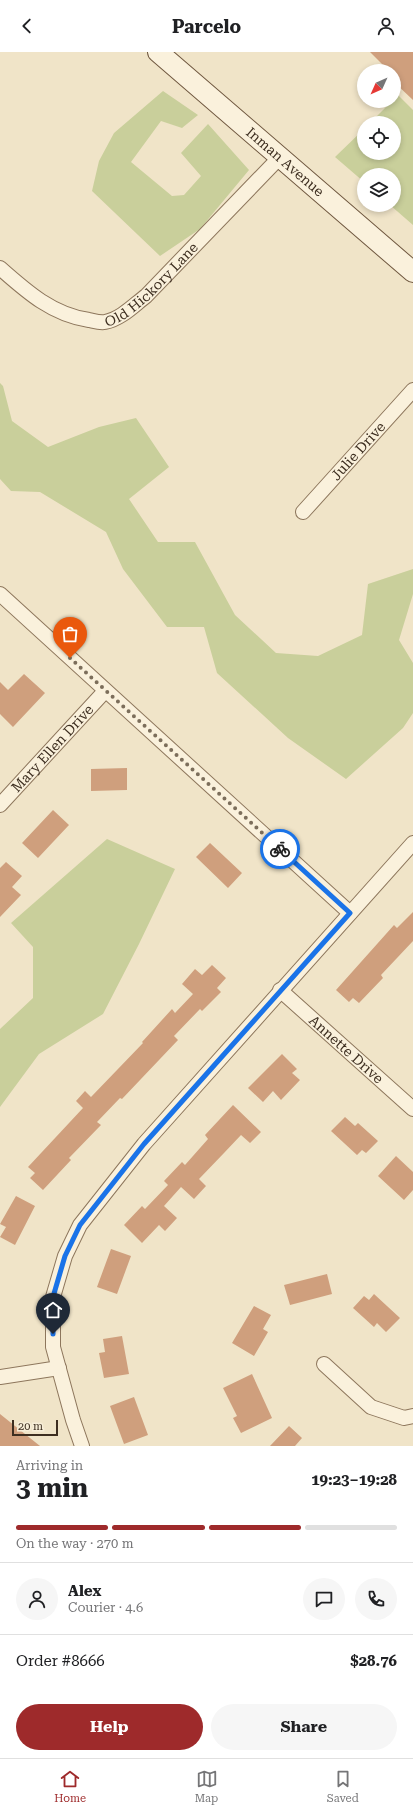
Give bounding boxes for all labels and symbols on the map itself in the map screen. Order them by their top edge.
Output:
north arrow [357,64,401,108]
street label: Inman Avenue [243,124,328,200]
street label: Old Hickory Lane [103,239,201,330]
street label: Julie Drive [328,418,389,484]
pin [53,617,87,658]
street label: Mary Ellen Drive [8,701,97,795]
courier [260,829,300,869]
street label: Annette Drive [306,1012,387,1087]
pin [36,1293,70,1334]
scale bar [12,1418,58,1437]

